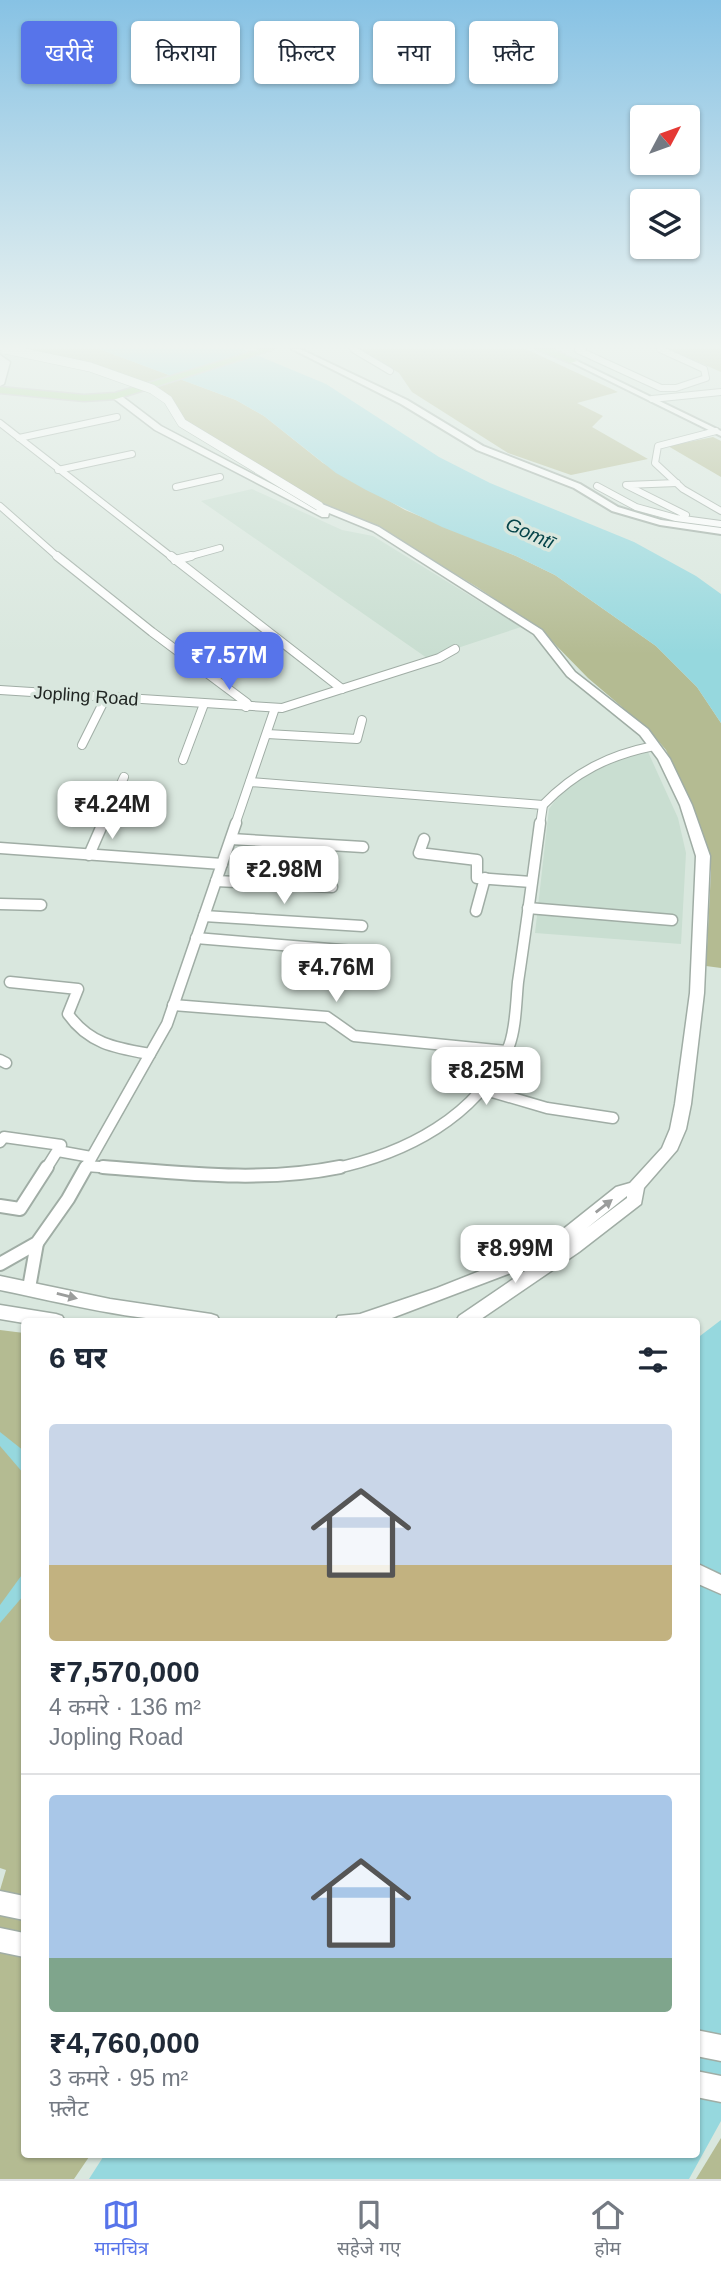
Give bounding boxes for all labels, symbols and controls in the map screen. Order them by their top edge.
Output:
chip: खरीदें [21,21,117,84]
chip: किराया [131,21,240,84]
chip: फ़िल्टर [254,21,359,84]
chip: नया [373,21,455,84]
chip: फ़्लैट [469,21,558,84]
north arrow [630,105,700,175]
map controls [630,105,700,259]
button: layers [630,189,700,259]
water label: Gomtī [503,513,560,554]
pin: ₹7.57M [172,632,286,692]
text: ₹7.57M [190,642,268,668]
street label: Jopling Road [33,682,139,710]
pin: ₹4.24M [55,782,169,841]
text: ₹4.24M [73,791,151,817]
pin: ₹2.98M [227,846,341,906]
text: ₹2.98M [245,856,323,882]
pin: ₹4.76M [279,944,393,1004]
text: ₹4.76M [297,954,375,980]
pin: ₹8.25M [429,1048,543,1107]
text: ₹8.25M [447,1057,525,1083]
one-way arrow [594,1198,612,1213]
pin: ₹8.99M [458,1226,572,1285]
text: ₹8.99M [476,1235,554,1261]
one-way arrow [56,1291,78,1302]
text: 6 घर [49,1341,107,1374]
icon: filters [634,1341,672,1379]
icon: home [298,1470,424,1596]
text: ₹7,570,000 [49,1655,200,1688]
text: 4 कमरे · 136 m² [49,1694,201,1720]
text: Jopling Road [49,1724,183,1750]
icon: home [298,1840,424,1966]
text: ₹4,760,000 [49,2026,200,2059]
text: 3 कमरे · 95 m² [49,2065,188,2091]
text: फ़्लैट [49,2095,89,2121]
tab: मानचित्र [94,2196,149,2263]
tab: सहेजे गए [337,2196,400,2263]
tab: होम [589,2196,627,2263]

